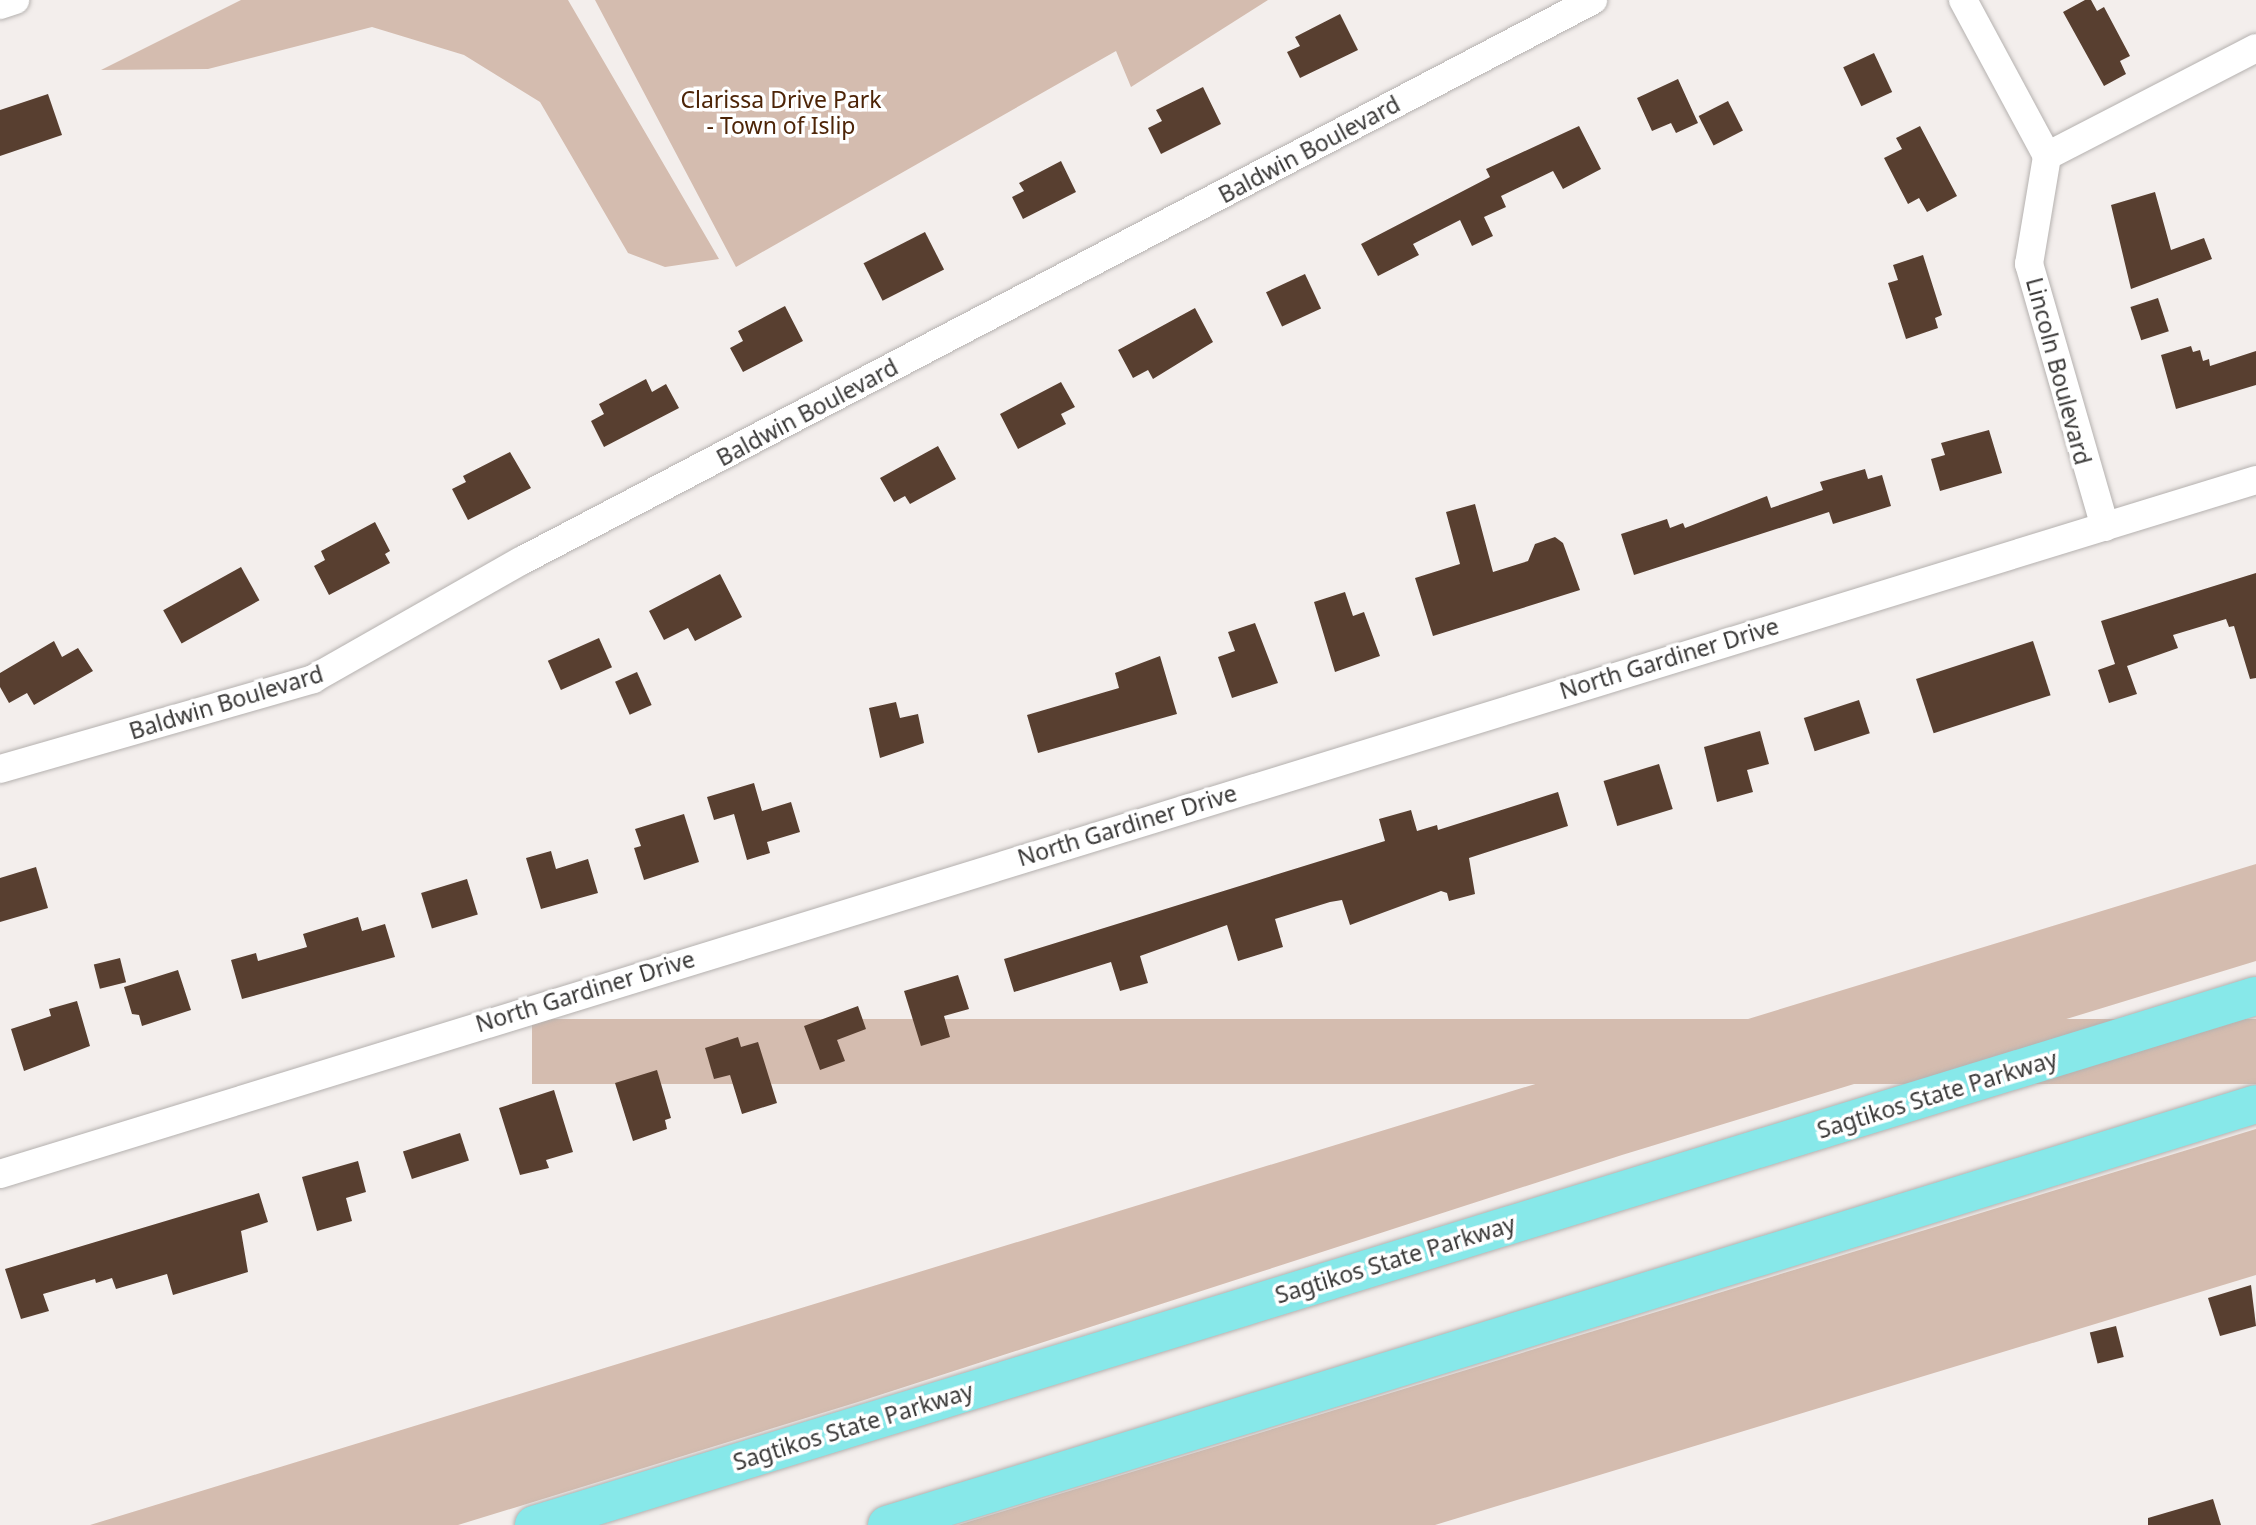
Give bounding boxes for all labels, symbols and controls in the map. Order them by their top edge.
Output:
park label: Clarissa Drive Park - Town of Islip [680,85,882,139]
street label: Baldwin Boulevard [1214,90,1404,208]
street label: Lincoln Boulevard [2021,274,2097,468]
street label: Baldwin Boulevard [712,353,902,471]
street label: North Gardiner Drive [1556,612,1782,704]
street label: Baldwin Boulevard [126,659,326,745]
street label: North Gardiner Drive [1014,779,1240,871]
street label: North Gardiner Drive [472,945,698,1037]
street label: Sagtikos State Parkway [1814,1044,2060,1144]
street label: Sagtikos State Parkway [1272,1209,1518,1309]
street label: Sagtikos State Parkway [730,1376,976,1476]

